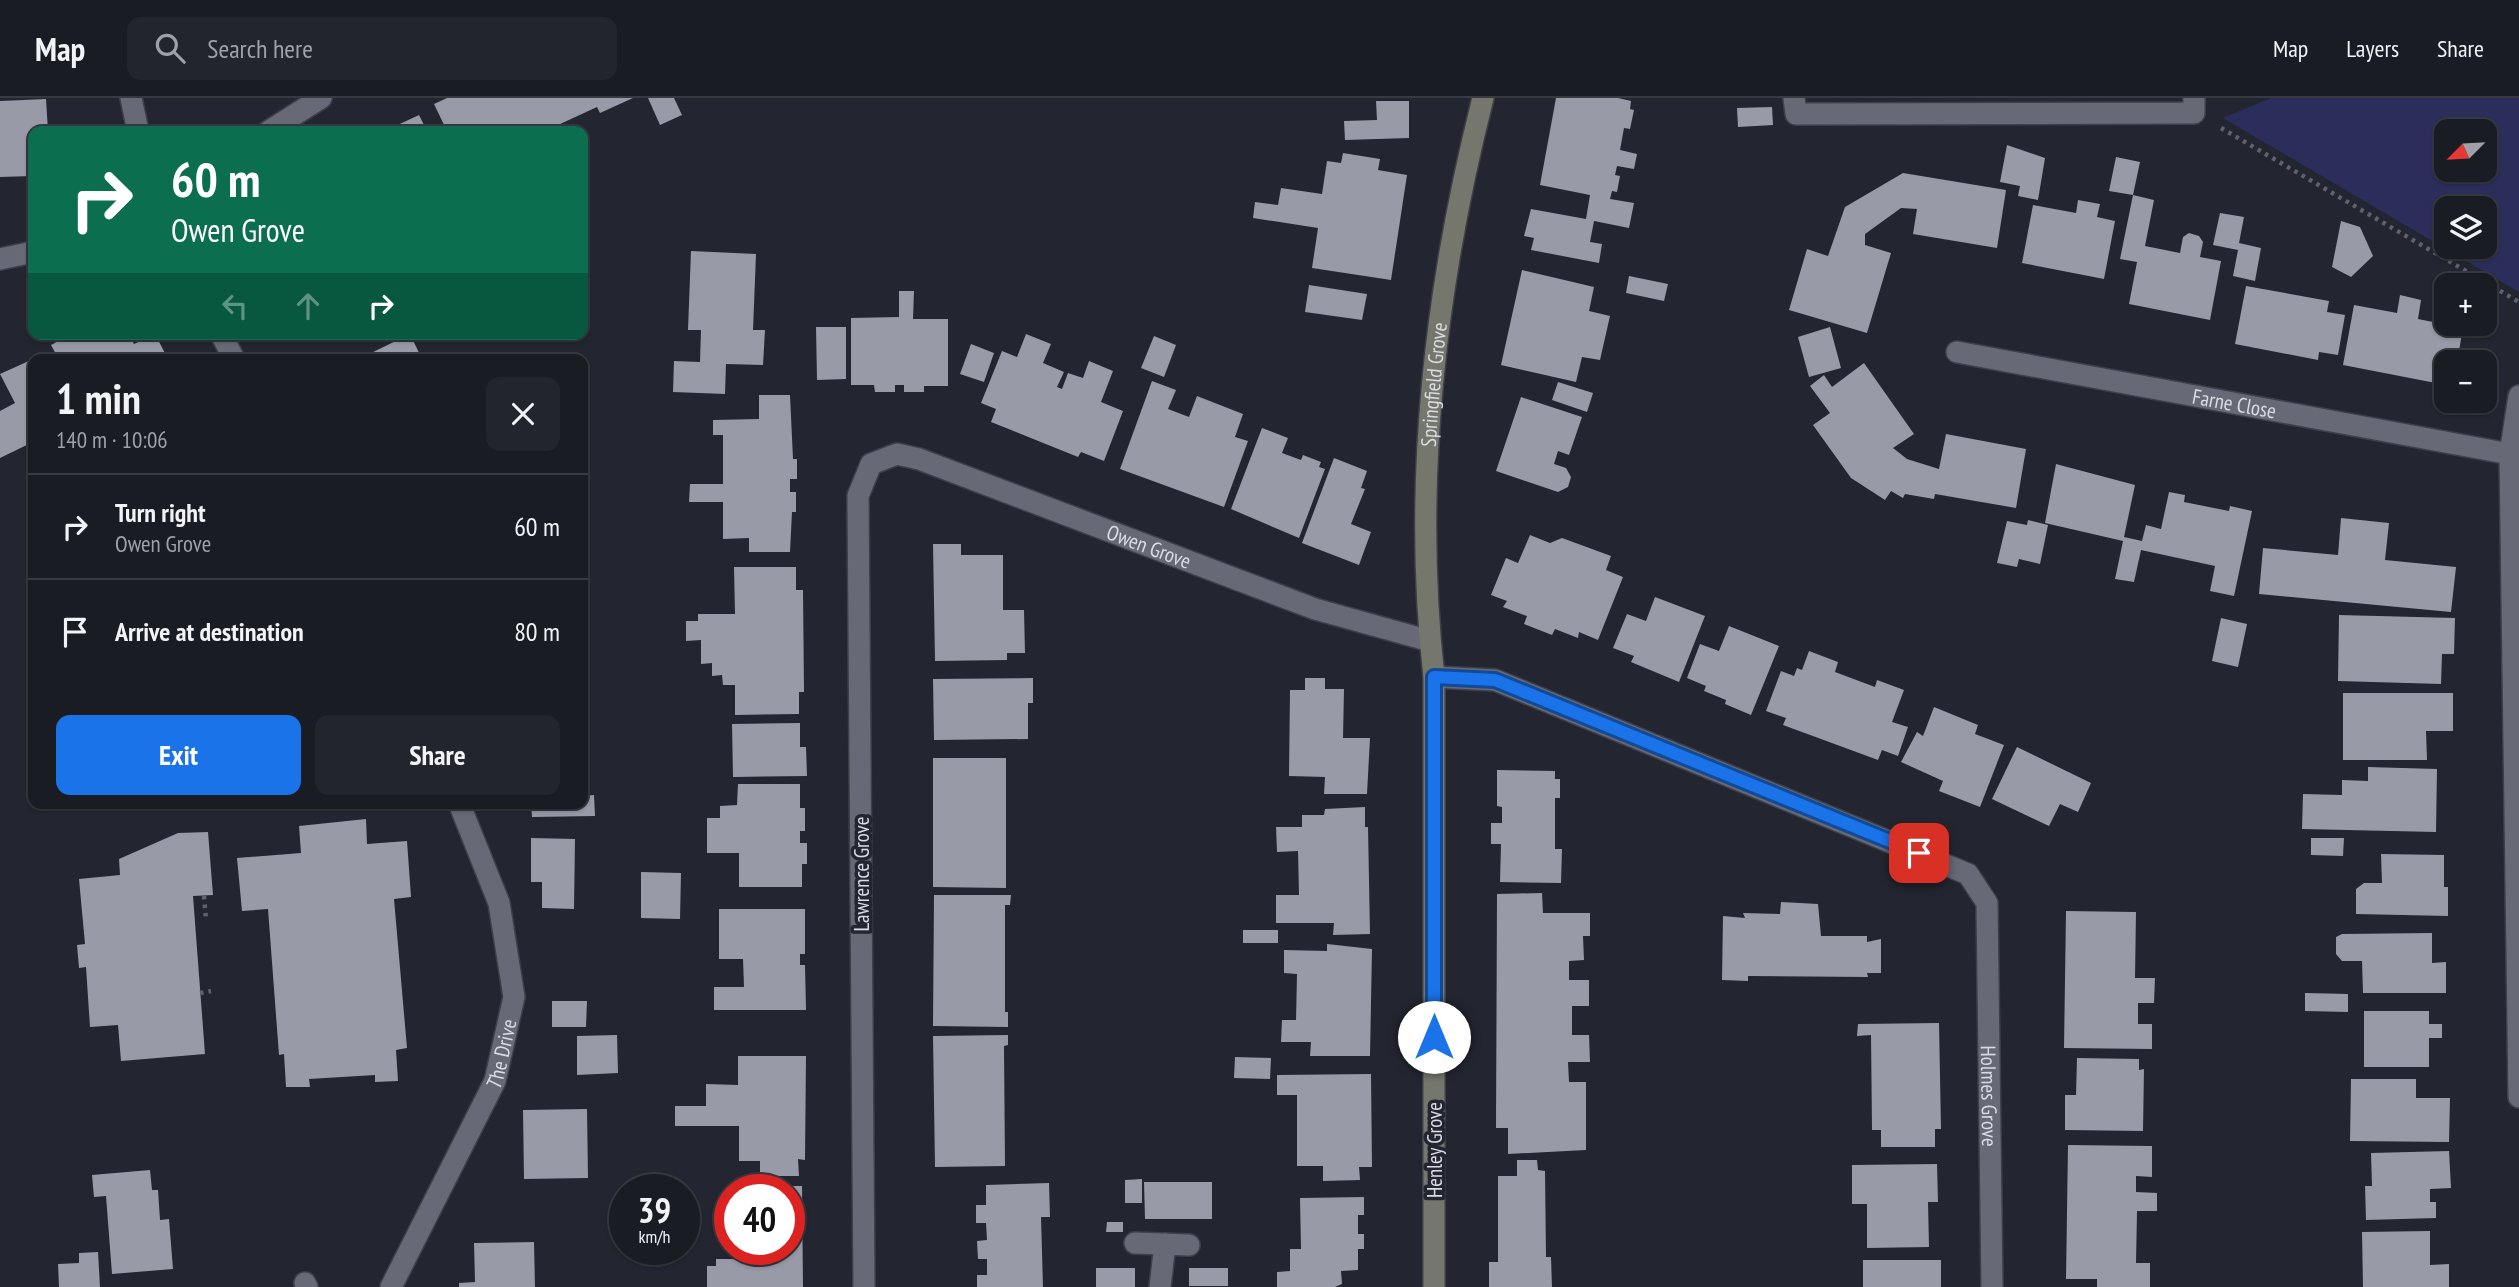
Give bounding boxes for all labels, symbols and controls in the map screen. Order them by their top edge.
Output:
search box [127,17,617,80]
text: Map [35,27,85,70]
icon: search [151,29,189,67]
text: Search here [207,32,313,65]
text: Map [2273,33,2308,64]
text: Layers [2346,33,2399,64]
text: Share [2437,33,2484,64]
north arrow [2434,119,2497,182]
map controls [2434,119,2497,413]
text: 60 m [171,147,260,211]
icon: right [56,154,147,245]
button: layers [2434,196,2497,259]
text: Owen Grove [171,209,305,251]
button: + [2434,273,2497,336]
icon: left [216,287,254,325]
icon: ahead [289,287,327,325]
icon: right [362,287,400,325]
street label: Springfield Grove [1414,321,1453,448]
button: − [2434,350,2497,413]
text: 1 min [56,371,141,426]
button: close [486,377,560,451]
street label: Farne Close [2190,382,2278,424]
text: 140 m · 10:06 [56,425,168,454]
text: Turn right [115,496,206,529]
icon: right [56,508,94,546]
text: 60 m [514,510,560,543]
street label: Owen Grove [1103,518,1195,574]
text: Owen Grove [115,529,211,558]
icon: arrive [56,613,94,651]
text: Arrive at destination [115,615,304,648]
text: 80 m [514,615,560,648]
button: Exit [56,715,301,795]
button: Share [315,715,560,795]
street label: Lawrence Grove [848,817,875,931]
pin [1889,823,1949,883]
icon: arrive [1900,834,1938,872]
position arrow [1397,1000,1471,1074]
street label: The Drive [480,1016,522,1093]
street label: Holmes Grove [1975,1045,2004,1147]
street label: Henley Grove [1421,1102,1448,1198]
speed limit sign: 40 [714,1174,805,1265]
text: 39 [638,1187,671,1233]
text: km/h [639,1225,670,1248]

